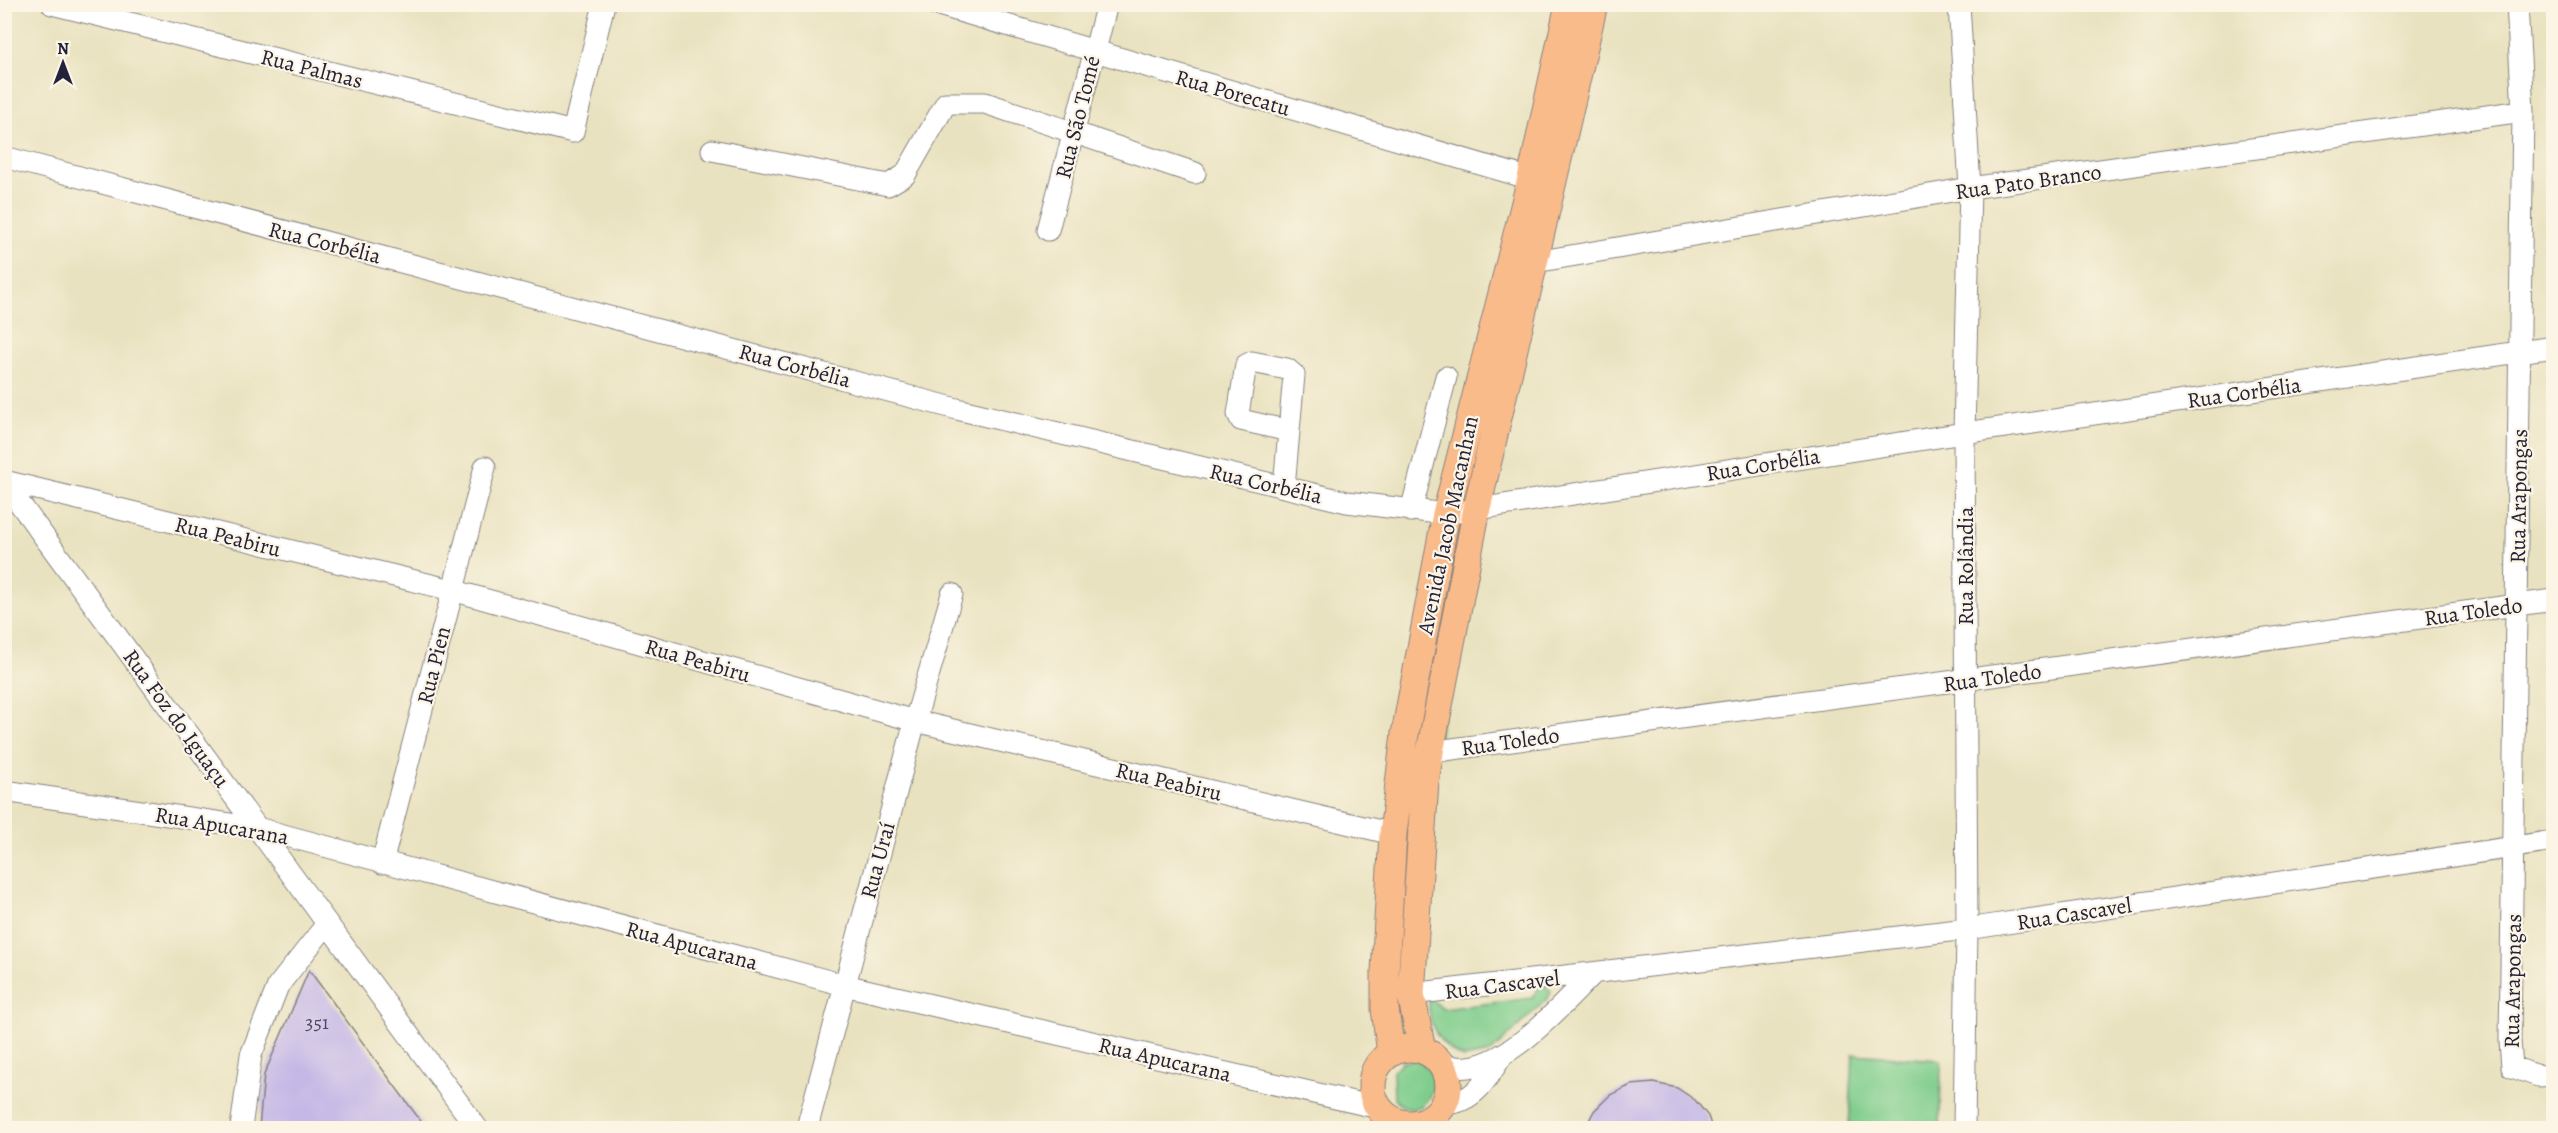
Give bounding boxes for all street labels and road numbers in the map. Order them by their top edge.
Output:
street label: Rua Palmas [258,42,366,96]
street label: Rua São Tomé [1048,53,1108,182]
street label: Rua Porecatu [1172,62,1294,124]
street label: Rua Pato Branco [1953,157,2103,207]
street label: Rua Corbélia [265,215,385,272]
street label: Rua Corbélia [735,337,855,396]
street label: Rua Corbélia [2185,370,2304,416]
street label: Avenida Jacob Macanhan [1410,413,1486,638]
street label: Rua Arapongas [2503,428,2535,564]
street label: Rua Corbélia [1704,441,1823,489]
street label: Rua Corbélia [1206,456,1326,512]
street label: Rua Rolândia [1951,506,1981,625]
street label: Rua Peabiru [172,509,284,565]
street label: Rua Toledo [2422,590,2524,634]
street label: Rua Pien [410,623,458,707]
street label: Rua Peabiru [642,632,754,690]
street label: Rua Foz do Iguaçu [116,643,237,794]
street label: Rua Toledo [1941,656,2043,700]
street label: Rua Toledo [1459,720,1561,764]
street label: Rua Peabiru [1113,755,1225,809]
street label: Rua Apucarana [153,799,292,853]
street label: Rua Uraí [853,818,903,902]
street label: Rua Cascavel [2015,890,2134,938]
street label: Rua Arapongas [2497,913,2529,1049]
street label: Rua Apucarana [622,914,762,978]
street label: Rua Cascavel [1443,963,1561,1007]
street label: Rua Apucarana [1095,1030,1235,1090]

